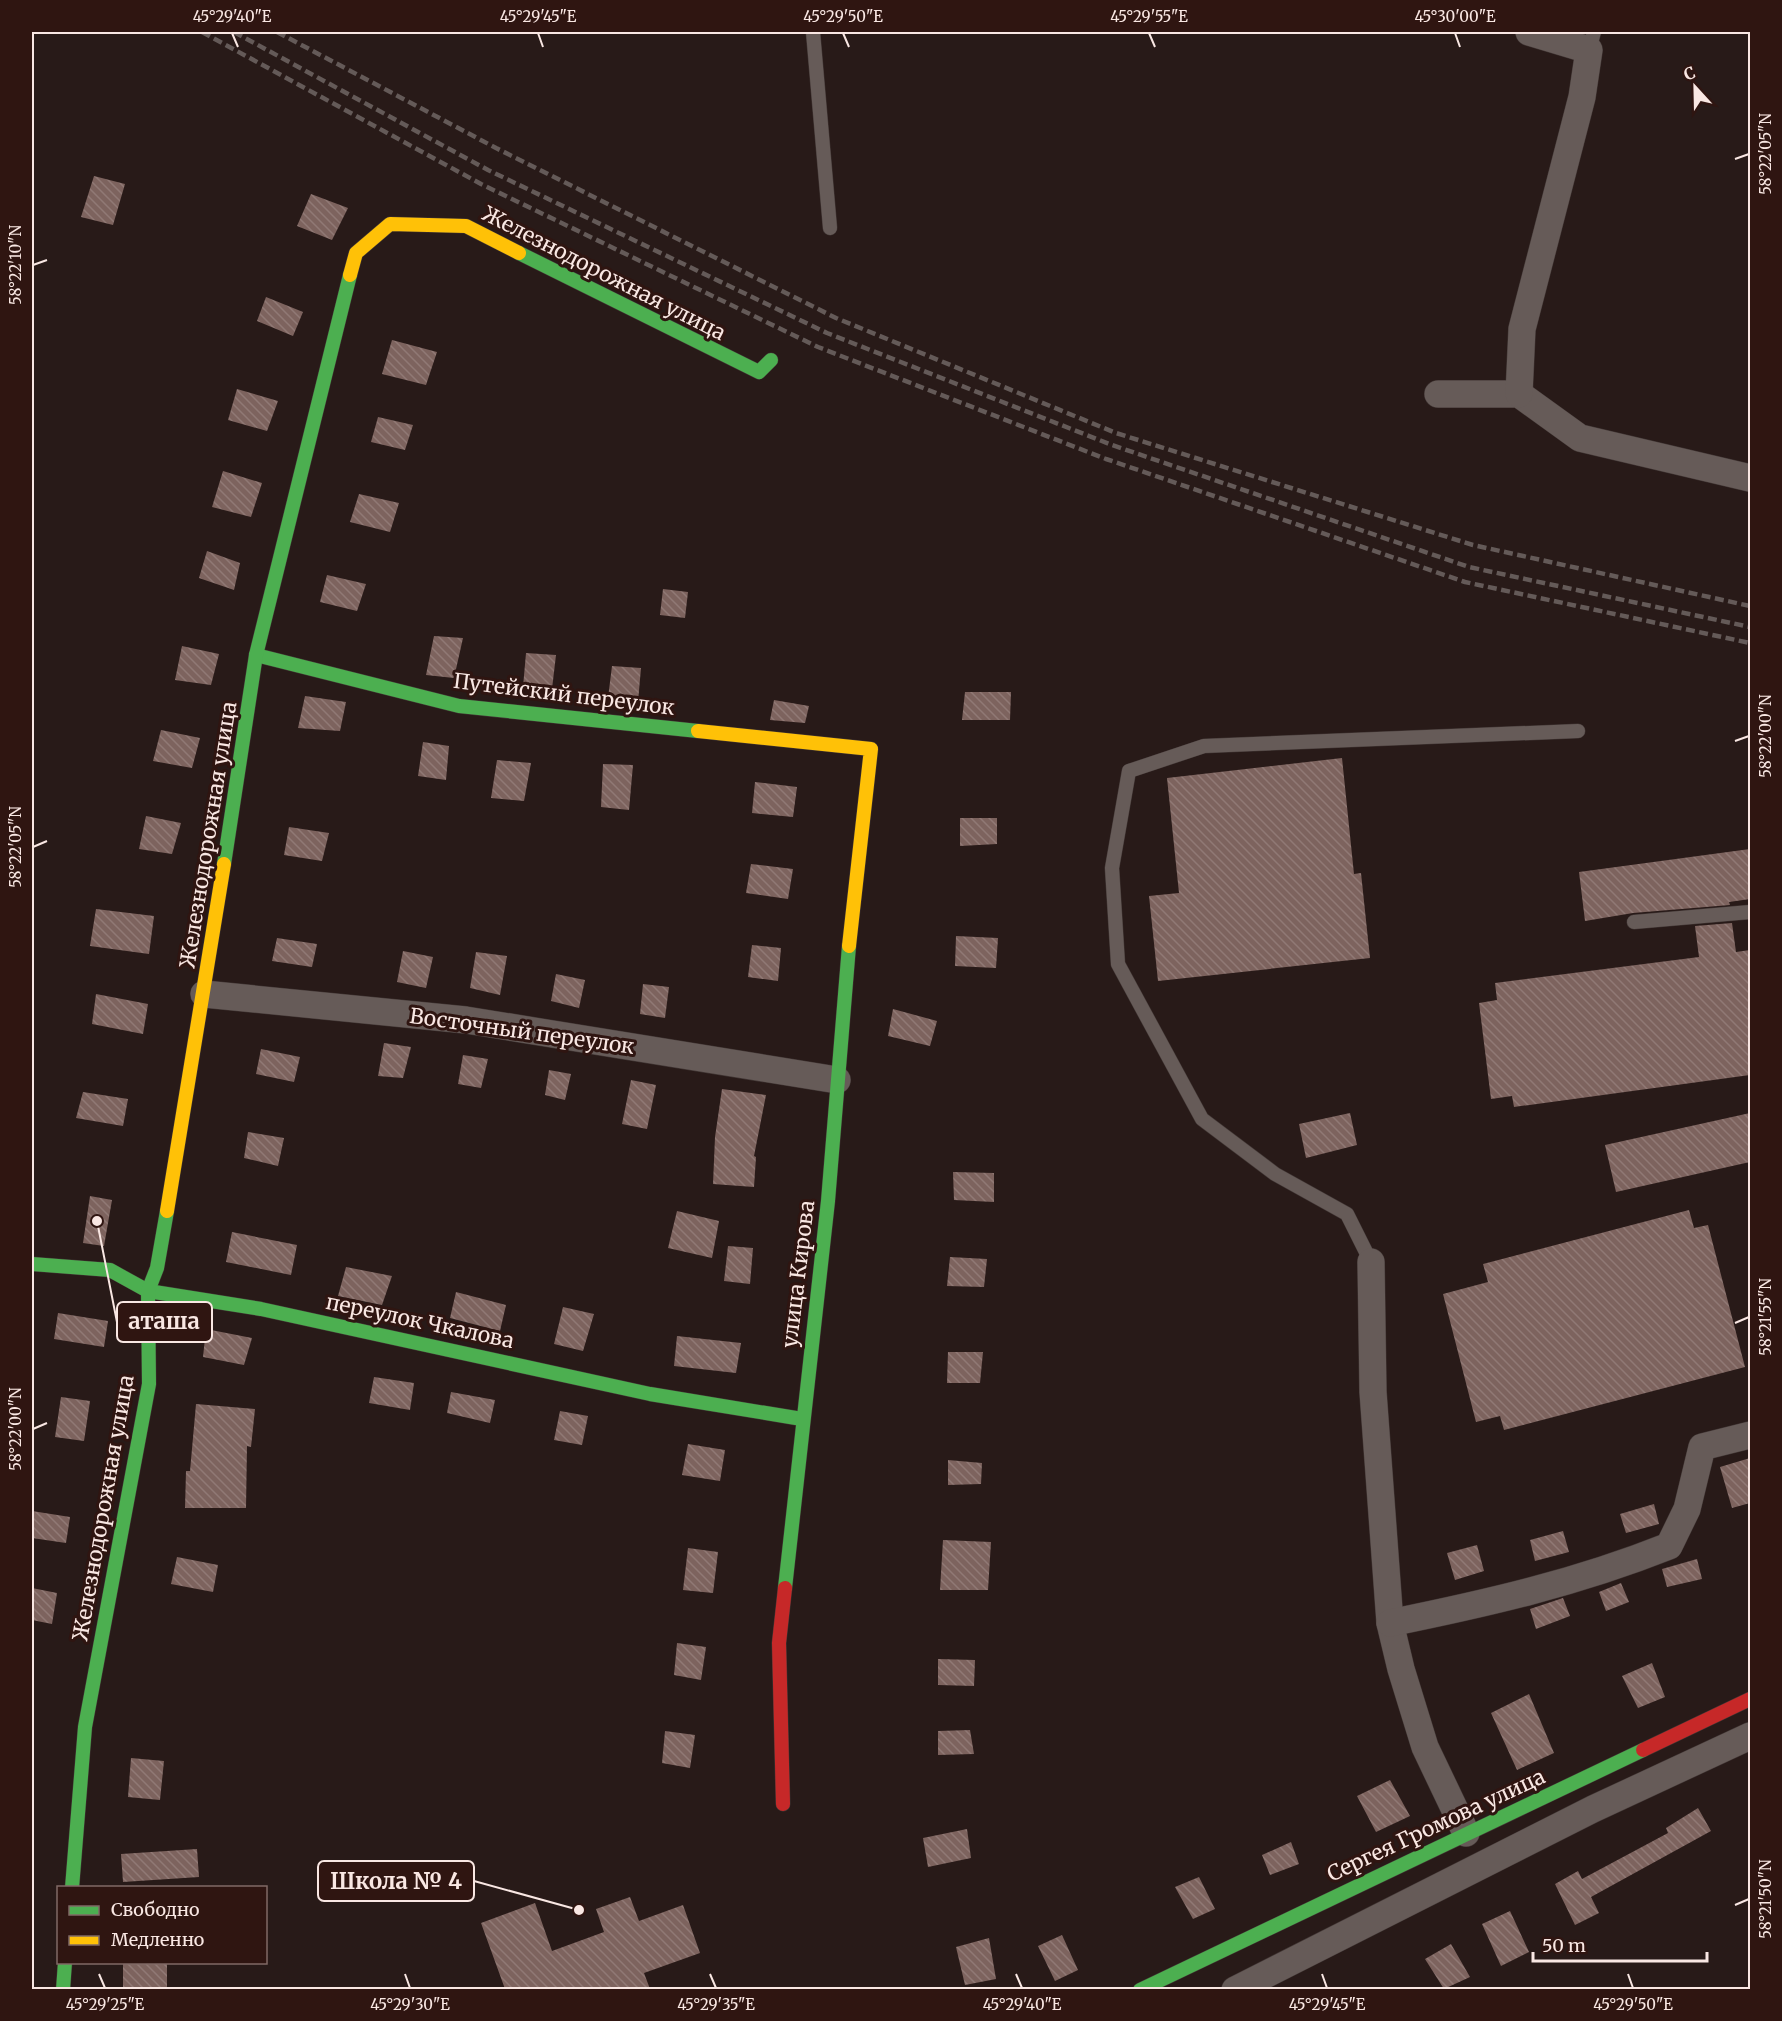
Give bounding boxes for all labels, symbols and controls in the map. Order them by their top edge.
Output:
text: 45°29'40"E [193,7,272,26]
text: 45°29'45"E [500,7,577,26]
text: 45°29'50"E [803,7,883,26]
text: 45°29'55"E [1110,7,1188,26]
text: 45°30'00"E [1415,7,1496,26]
north arrow [1665,57,1725,117]
text: С [1681,62,1698,84]
text: 58°22'05"N [1756,113,1775,195]
street label: Железнодорожная улица [478,200,730,346]
text: 58°22'10"N [6,225,25,305]
street label: Путейский переулок [452,667,676,721]
text: 58°22'00"N [1756,694,1775,778]
street label: Железнодорожная улица [174,700,242,970]
text: 58°22'05"N [6,806,25,888]
street label: Восточный переулок [408,1002,636,1060]
street label: улица Кирова [776,1199,820,1349]
text: 58°21'55"N [1756,1278,1775,1356]
street label: переулок Чкалова [323,1288,517,1354]
callout: аташа [117,1302,212,1342]
text: аташа [128,1307,200,1335]
street label: Железнодорожная улица [66,1373,140,1643]
text: 58°22'00"N [6,1387,25,1471]
street label: Сергея Громова улица [1323,1763,1549,1887]
text: 58°21'50"N [1756,1859,1775,1939]
callout: Школа № 4 [318,1861,474,1901]
text: Школа № 4 [330,1867,462,1895]
legend [57,1886,267,1964]
text: Свободно [111,1898,199,1921]
scale bar [1533,1925,1707,1963]
text: Медленно [111,1928,204,1951]
text: 50 m [1542,1934,1586,1957]
text: 45°29'25"E [66,1995,145,2014]
text: 45°29'30"E [370,1995,450,2014]
text: 45°29'35"E [677,1995,755,2014]
text: 45°29'40"E [983,1995,1062,2014]
text: 45°29'45"E [1289,1995,1366,2014]
text: 45°29'50"E [1593,1995,1673,2014]

